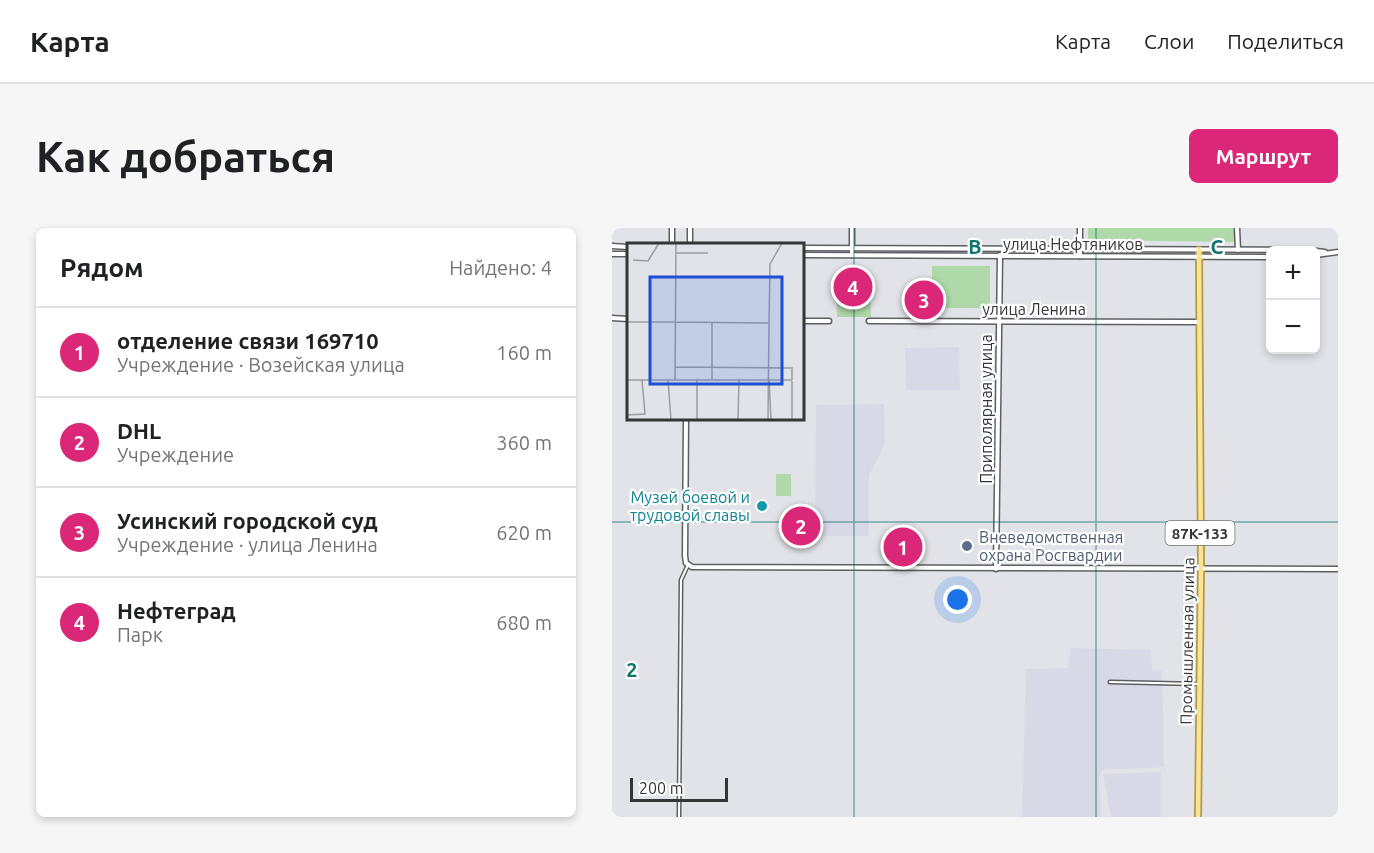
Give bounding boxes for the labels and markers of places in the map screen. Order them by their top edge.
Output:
pin: 4 [834,264,872,310]
pin: 3 [904,278,944,322]
place label: Музей боевой и трудовой славы [630,488,750,524]
marker: Музей боевой и трудовой славы [755,499,769,513]
pin: 2 [782,504,820,548]
pin: 1 [884,524,922,570]
place label: Вневедомственная охрана Росгвардии [979,528,1123,564]
marker: Вневедомственная охрана Росгвардии [960,539,974,553]

